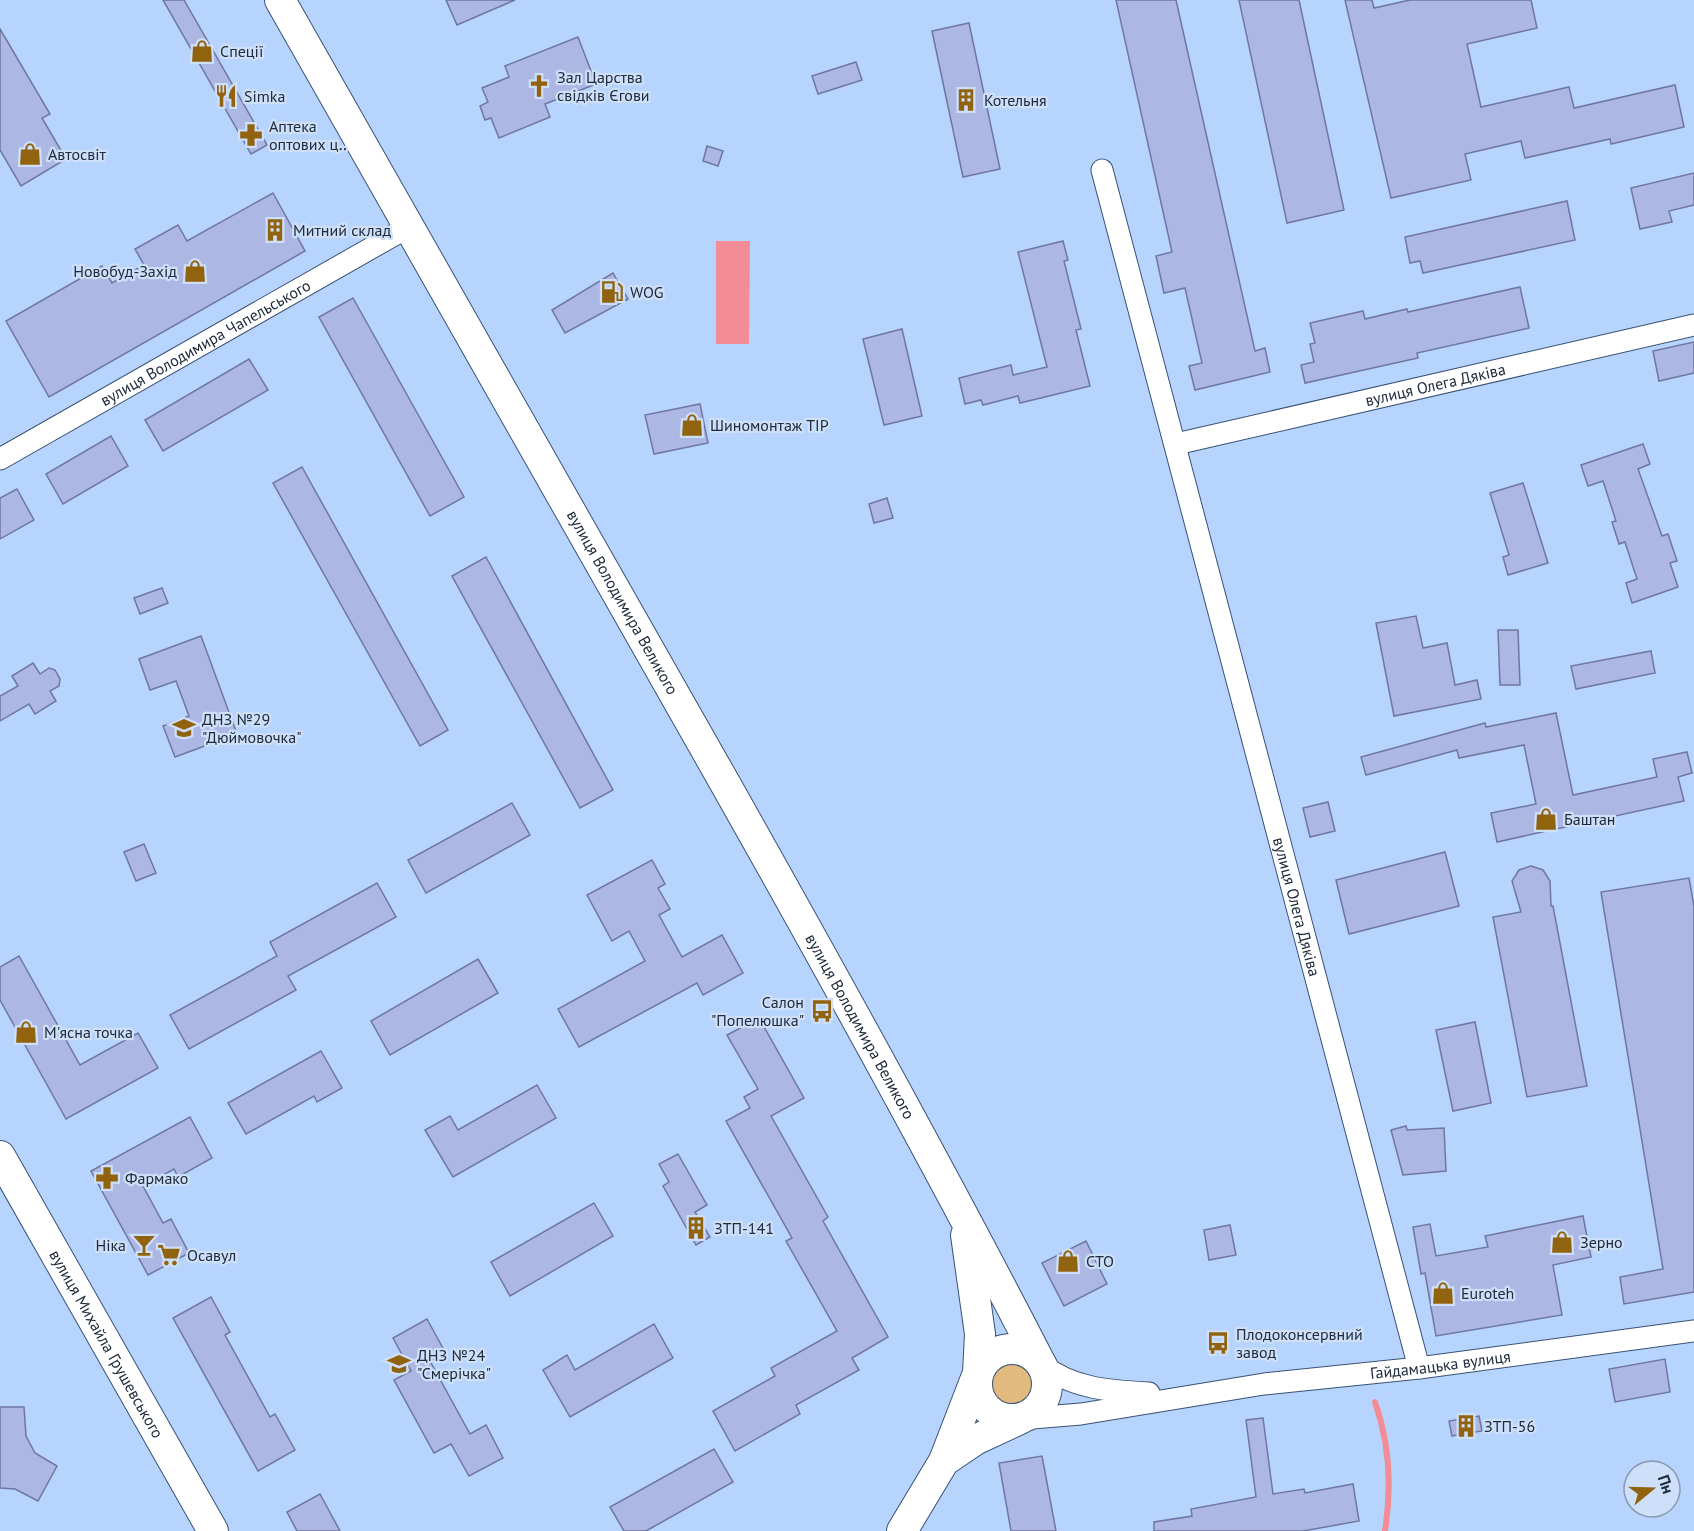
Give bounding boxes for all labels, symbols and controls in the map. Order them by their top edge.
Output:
shop icon: Спеції [189,38,215,64]
place label: Спеції [220,41,263,61]
place label: Зал Царства свідків Єгови [557,67,650,105]
church icon: Зал Царства свідків Єгови [526,73,552,99]
restaurant icon: Simka [213,83,239,109]
place label: Simka [244,86,285,106]
building icon: Котельня [953,87,979,113]
place label: Котельня [984,90,1047,110]
place label: Аптека оптових ц‥ [269,116,347,154]
pharmacy icon: Аптека оптових ц‥ [238,122,264,148]
shop icon: Автосвіт [17,141,43,167]
place label: Автосвіт [48,144,107,164]
building icon: Митний склад [262,217,288,243]
place label: Митний склад [293,220,391,240]
shop icon: Новобуд-Захід [182,258,208,284]
place label: Новобуд-Захід [73,261,177,281]
street label: вулиця Володимира Чапельського [96,275,314,410]
fuel station icon: WOG [599,279,625,305]
place label: WOG [630,282,664,302]
street label: вулиця Олега Дяківа [1363,359,1507,410]
shop icon: Шиномонтаж ТІР [679,412,705,438]
place label: Шиномонтаж ТІР [710,415,829,435]
street label: вулиця Володимира Великого [563,506,683,698]
place label: ДНЗ №29 "Дюймовочка" [202,709,302,747]
school or university icon: ДНЗ №29 "Дюймовочка" [171,715,197,741]
shop icon: Баштан [1533,806,1559,832]
place label: Баштан [1564,809,1615,829]
street label: вулиця Олега Дяківа [1269,835,1325,978]
street label: вулиця Володимира Великого [801,930,919,1122]
place label: Салон "Попелюшка" [711,992,804,1030]
bus stop icon: Салон "Попелюшка" [809,998,835,1024]
shop icon: М'ясна точка [13,1019,39,1045]
place label: М'ясна точка [44,1022,133,1042]
pharmacy icon: Фармако [94,1165,120,1191]
place label: Фармако [125,1168,188,1188]
building icon: ЗТП-141 [683,1215,709,1241]
place label: ЗТП-141 [714,1218,774,1238]
shop icon: Зерно [1549,1229,1575,1255]
bar icon: Ніка [131,1232,157,1258]
place label: Зерно [1580,1232,1623,1252]
place label: Ніка [95,1235,126,1255]
supermarket icon: Осавул [156,1242,182,1268]
place label: Осавул [187,1245,236,1265]
street label: вулиця Михайла Грушевського [45,1246,168,1442]
shop icon: СТО [1055,1248,1081,1274]
place label: СТО [1086,1251,1114,1271]
shop icon: Euroteh [1430,1280,1456,1306]
place label: Euroteh [1461,1283,1514,1303]
place label: Плодоконсервний завод [1236,1324,1363,1362]
bus stop icon: Плодоконсервний завод [1205,1330,1231,1356]
place label: ДНЗ №24 "Смерічка" [417,1345,491,1383]
street label: Гайдамацька вулиця [1369,1346,1512,1383]
school or university icon: ДНЗ №24 "Смерічка" [386,1351,412,1377]
building icon: ЗТП-56 [1453,1413,1479,1439]
place label: ЗТП-56 [1484,1416,1535,1436]
north arrow [1622,1459,1682,1519]
text: Пн [1654,1472,1679,1496]

